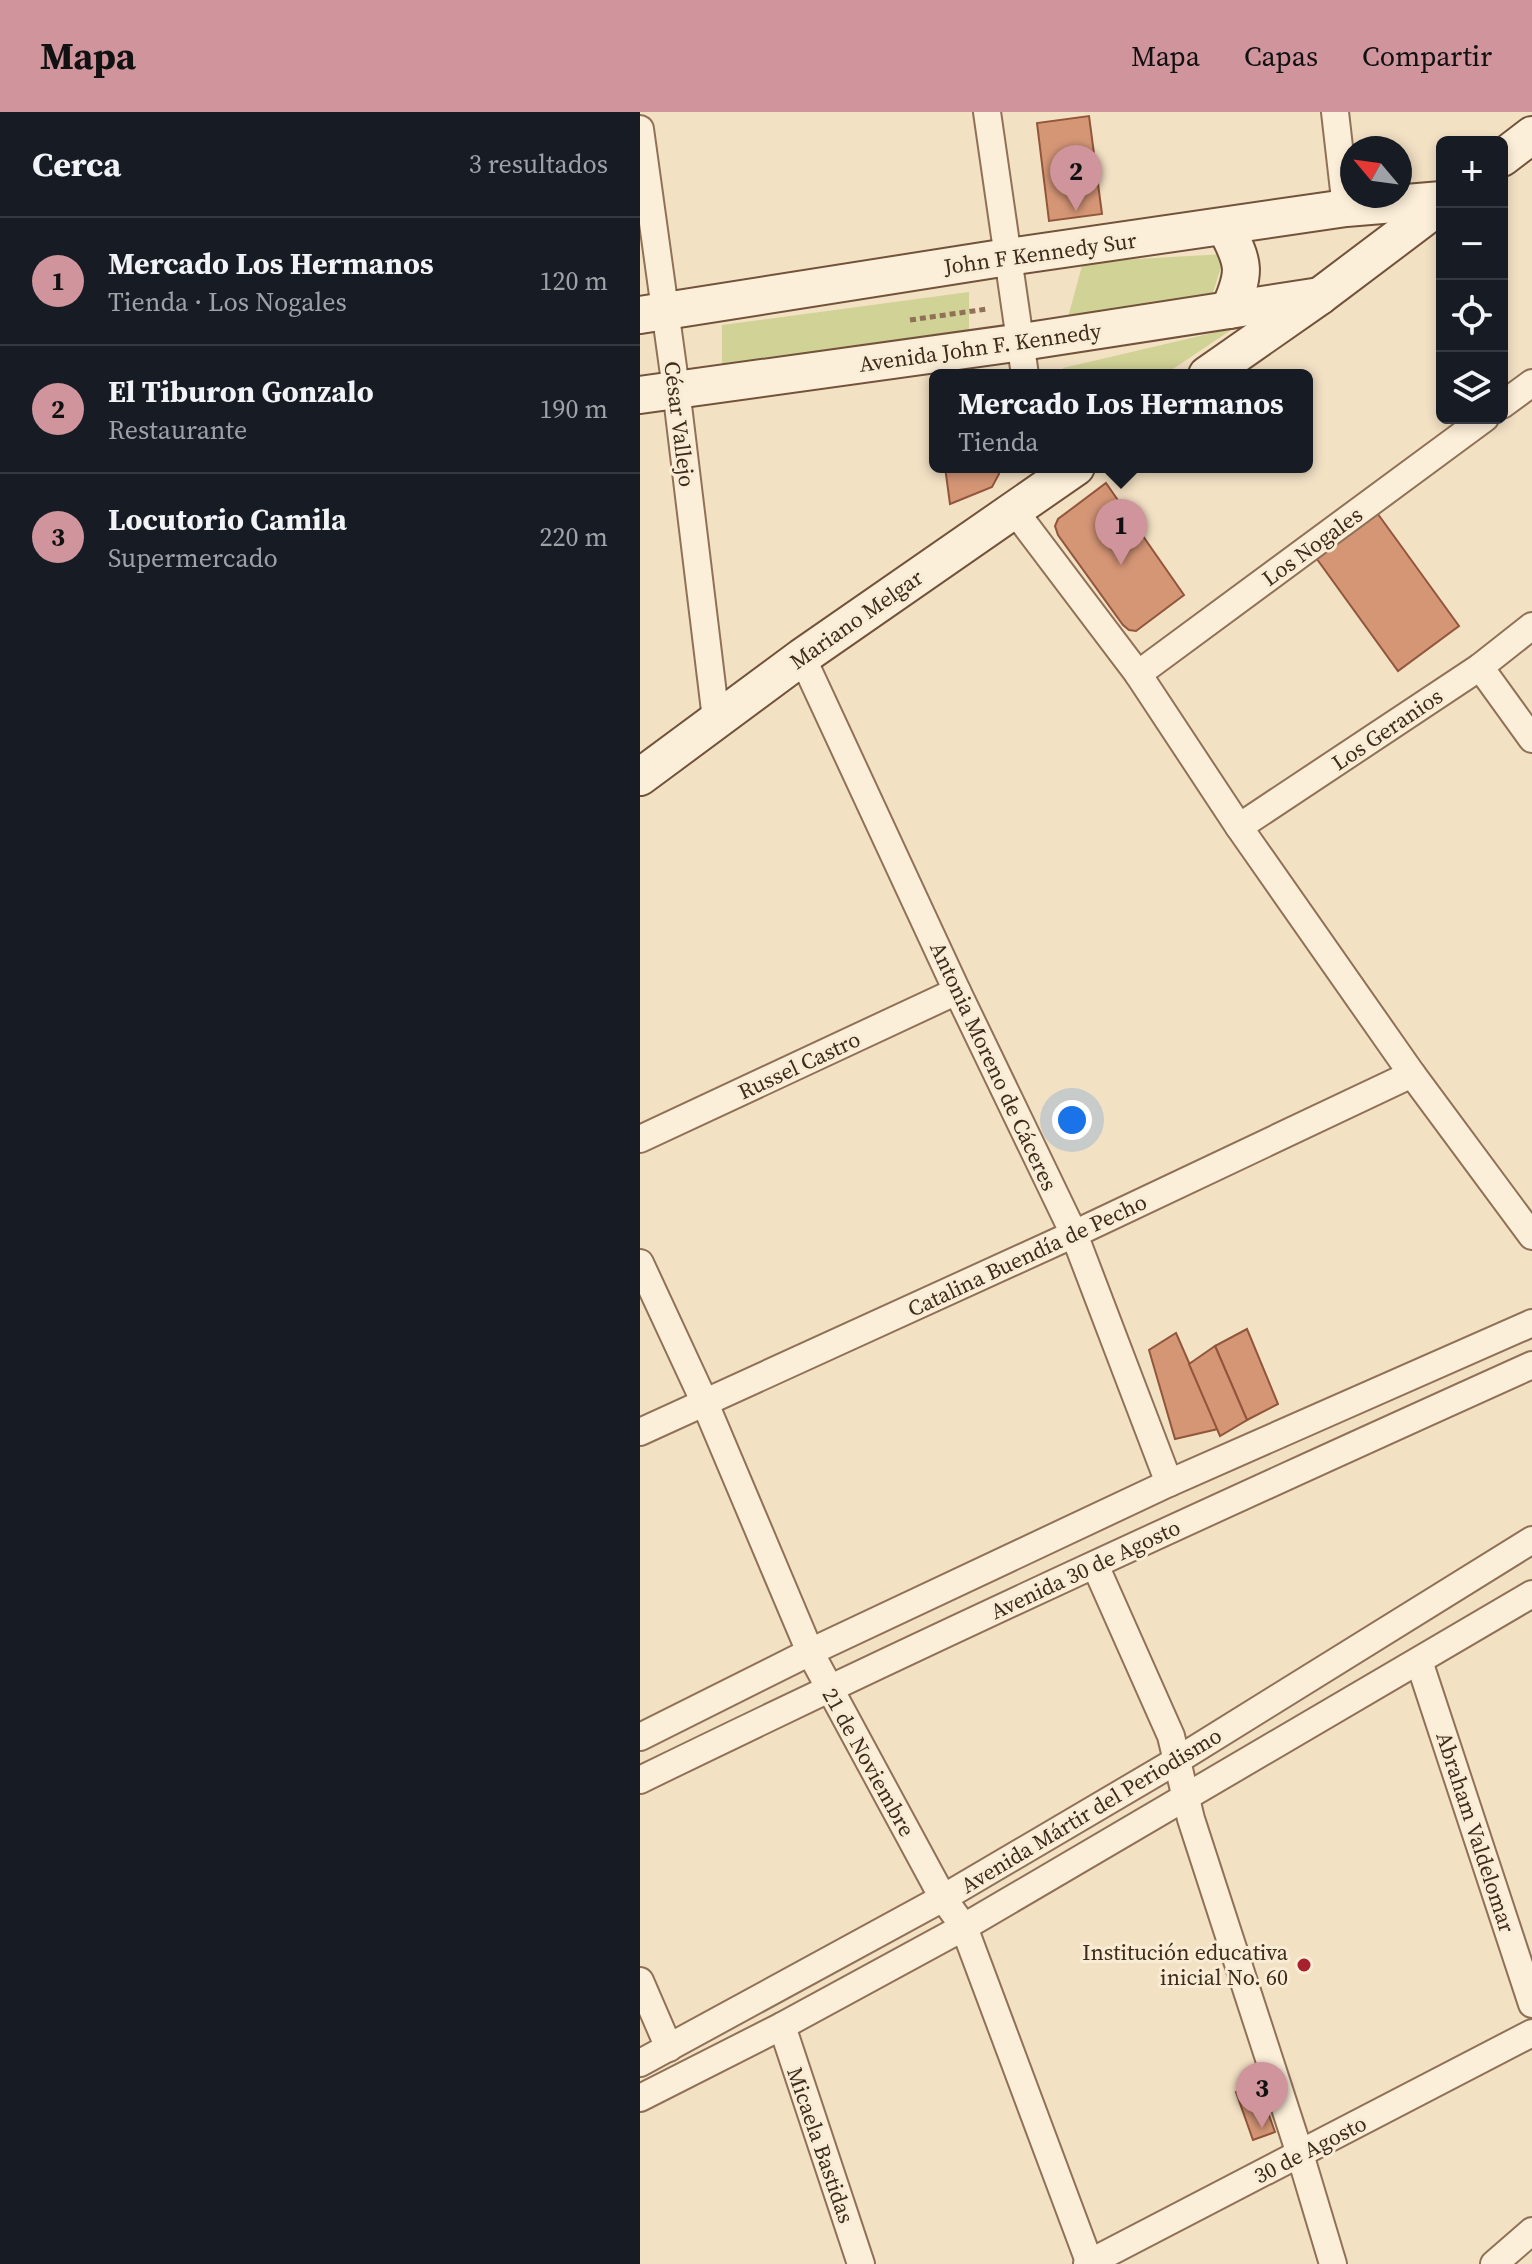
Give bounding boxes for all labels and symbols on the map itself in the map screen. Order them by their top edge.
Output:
north arrow [1340,136,1412,208]
pin: 2 [1050,145,1102,211]
street label: John F Kennedy Sur [941,225,1139,282]
street label: Avenida John F. Kennedy [857,315,1104,379]
street label: César Vallejo [657,360,703,488]
pin: 1 [1095,499,1147,565]
street label: Los Nogales [1256,499,1368,593]
street label: Mariano Melgar [783,562,929,676]
street label: Los Geranios [1326,681,1448,777]
street label: Antonia Moreno de Cáceres [923,937,1065,1195]
street label: Russel Castro [733,1024,865,1106]
your location [1052,1100,1092,1140]
street label: Catalina Buendía de Pecho [903,1186,1151,1324]
street label: Avenida 30 de Agosto [985,1512,1185,1626]
street label: 21 de Noviembre [816,1682,922,1842]
street label: Avenida Mártir del Periodismo [955,1720,1227,1900]
street label: Abraham Valdelomar [1429,1728,1523,1937]
place label: Institución educativa inicial No. 60 [1082,1937,1289,1992]
marker: Institución educativa inicial No. 60 [1295,1956,1313,1974]
pin: 3 [1236,2062,1288,2128]
street label: Micaela Bastidas [780,2063,862,2227]
street label: 30 de Agosto [1249,2108,1371,2190]

